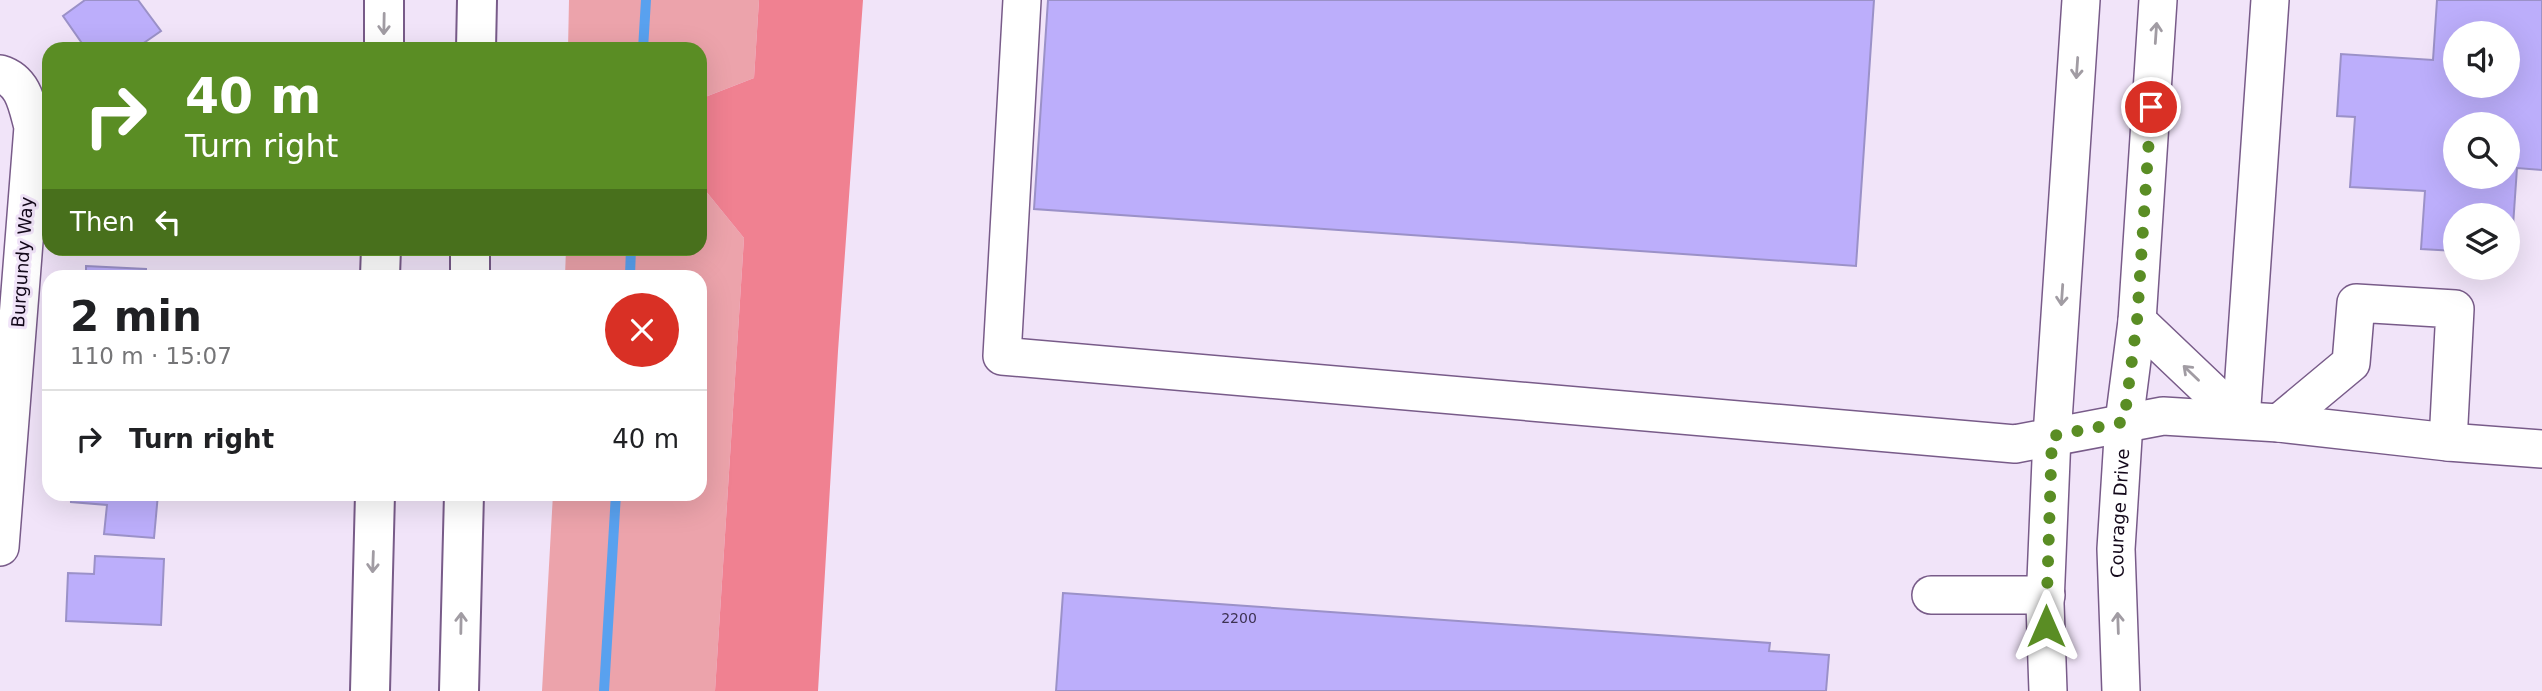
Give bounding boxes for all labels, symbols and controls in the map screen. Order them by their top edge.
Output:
one-way arrow [377,13,391,36]
map controls [2443,21,2520,280]
button: sound [2443,21,2520,98]
one-way arrow [2150,22,2163,45]
one-way arrow [2070,56,2083,79]
text: 40 m [185,68,321,125]
icon: right [70,70,161,161]
pin [2121,77,2181,137]
icon: arrive [2132,88,2170,126]
button: search [2443,112,2520,189]
text: Turn right [185,127,338,165]
street label: Burgundy Way [7,195,37,328]
icon: left [149,203,187,241]
button: layers [2443,203,2520,280]
text: Then [70,207,135,237]
one-way arrow [2055,283,2068,306]
text: 2 min [70,292,202,341]
button: close [605,293,679,367]
text: 110 m · 15:07 [70,343,232,369]
one-way arrow [2183,364,2200,381]
icon: right [70,420,108,458]
text: Turn right [129,424,274,454]
text: 40 m [612,424,679,454]
street label: Courage Drive [2105,448,2133,578]
one-way arrow [366,550,380,573]
position arrow [2009,589,2083,663]
house number: 2200 [1221,610,1257,626]
one-way arrow [454,612,467,635]
one-way arrow [2112,612,2125,635]

